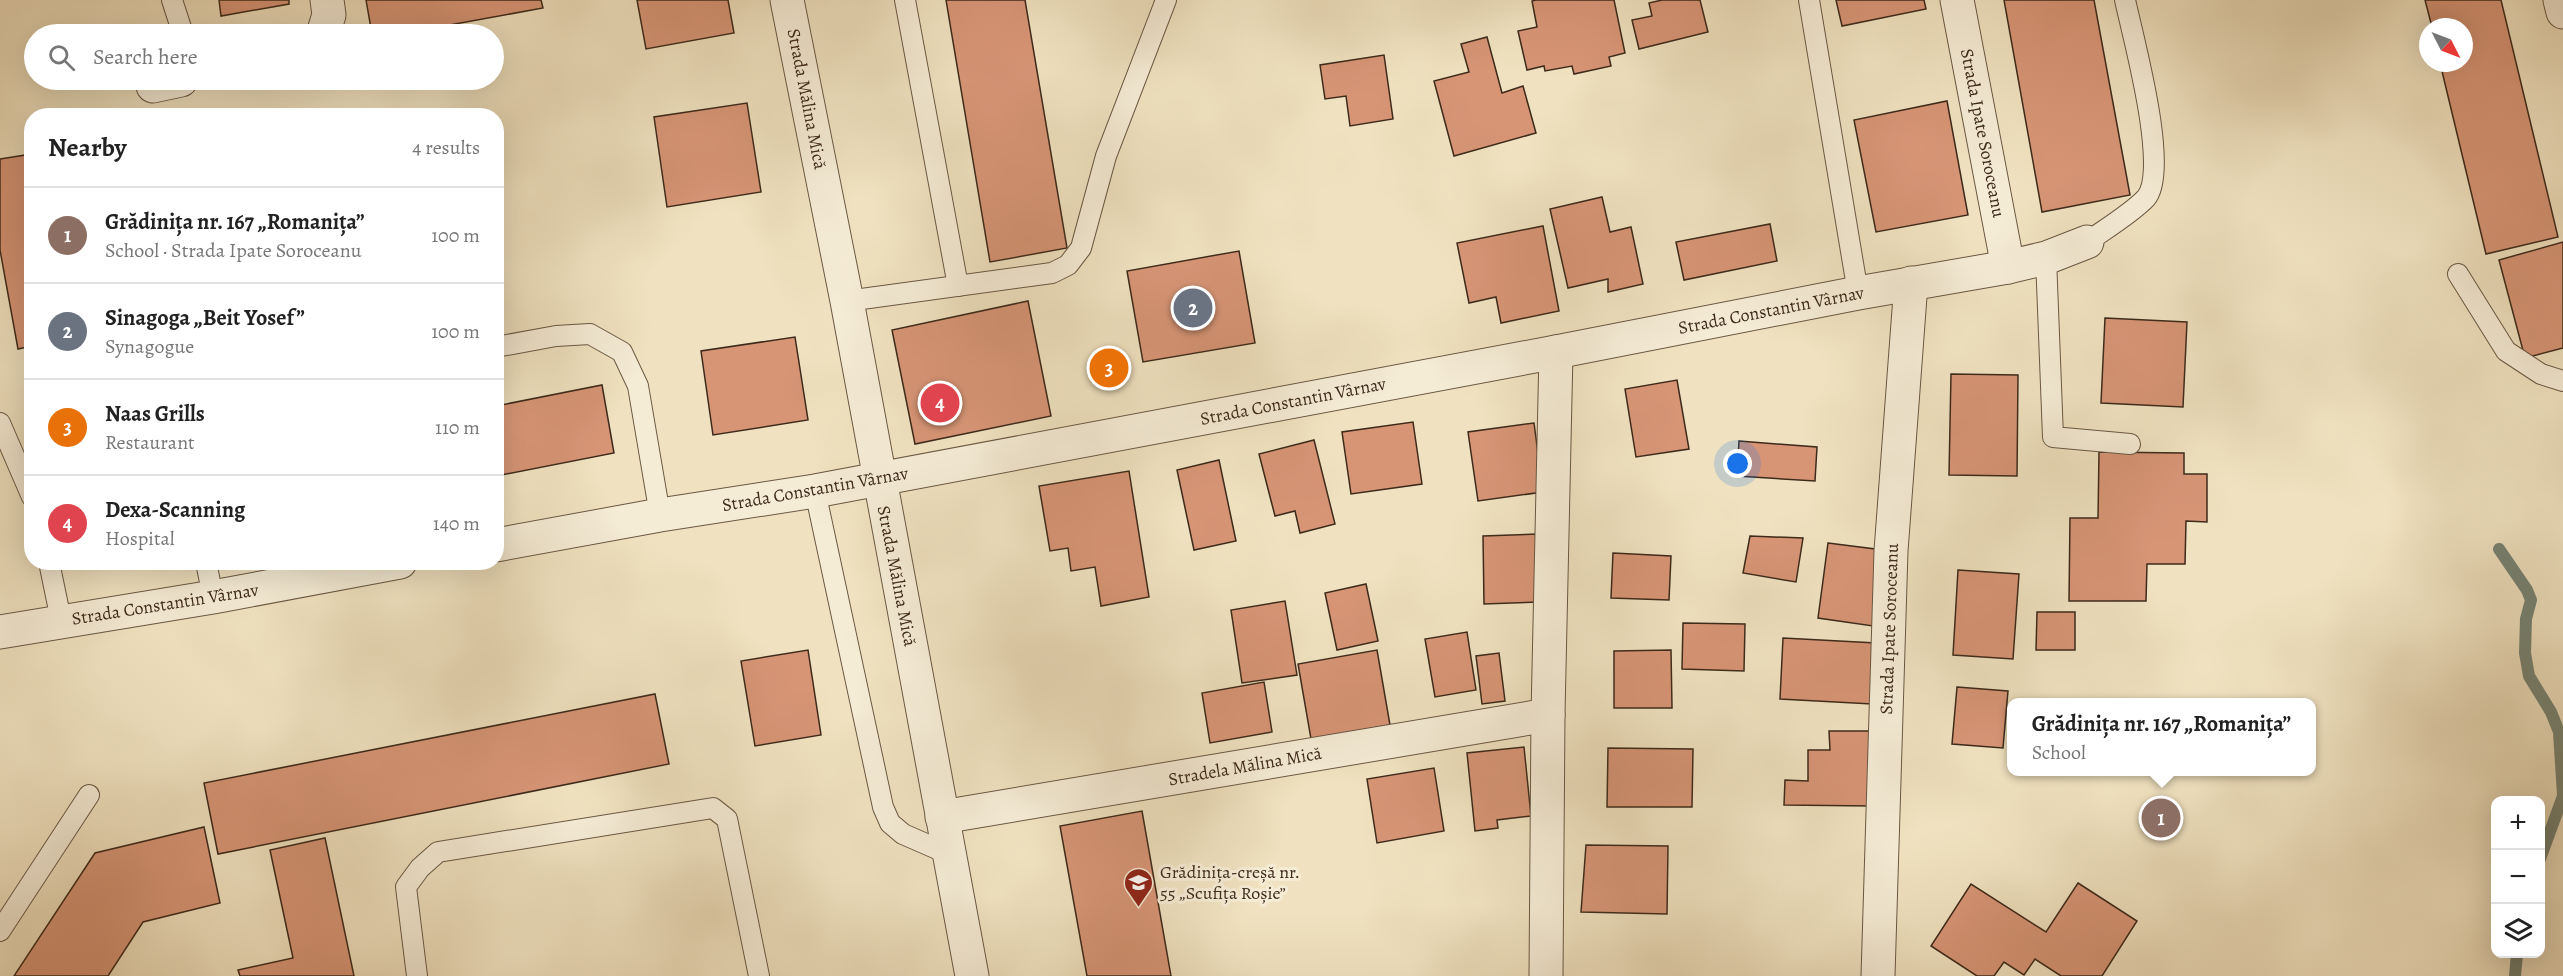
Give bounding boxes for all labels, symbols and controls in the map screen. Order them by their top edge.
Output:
north arrow [2419,18,2473,72]
search box [24,24,504,90]
street label: Strada Mălina Mică [782,27,833,172]
icon: search [45,41,78,74]
text: Search here [93,42,198,72]
street label: Strada Ipate Soroceanu [1955,47,2011,220]
text: Nearby [48,130,127,165]
text: 4 results [412,134,480,161]
text: Grădinița nr. 167 „Romanița” [105,207,365,237]
text: 1 [64,222,71,249]
text: 100 m [431,222,480,249]
text: School · Strada Ipate Soroceanu [105,237,361,264]
street label: Strada Constantin Vârnav [1676,280,1867,340]
pin: 2 [1174,286,1212,330]
text: Sinagoga „Beit Yosef” [105,303,305,333]
text: 2 [63,318,72,345]
text: 100 m [431,318,480,345]
text: Synagogue [105,333,194,360]
pin: 3 [1090,346,1128,391]
street label: Strada Constantin Vârnav [1198,371,1389,431]
pin: 4 [920,380,960,426]
text: Naas Grills [105,399,205,429]
text: 3 [63,414,72,441]
text: 110 m [435,414,480,441]
text: Restaurant [105,429,195,456]
your location [1723,449,1752,478]
street label: Strada Constantin Vârnav [720,461,911,517]
text: Dexa-Scanning [105,495,245,525]
street label: Strada Mălina Mică [872,504,923,649]
text: 4 [63,510,72,537]
text: 140 m [433,510,480,537]
text: Hospital [105,525,175,552]
street label: Strada Ipate Soroceanu [1874,543,1904,715]
street label: Strada Constantin Vârnav [70,577,261,631]
popup [2007,698,2316,776]
text: Grădinița nr. 167 „Romanița” [2032,709,2291,739]
text: School [2032,739,2086,766]
street label: Stradela Mălina Mică [1166,741,1324,791]
pin: 1 [2142,796,2180,840]
map controls [2491,796,2545,958]
button: + [2491,796,2545,850]
button: − [2491,850,2545,904]
place label: Grădinița-creșă nr. 55 „Scufița Roșie” [1160,860,1300,905]
school or university icon: Grădinița-creșă nr. 55 „Scufița Roșie” [1123,866,1155,908]
button: layers [2491,904,2545,958]

